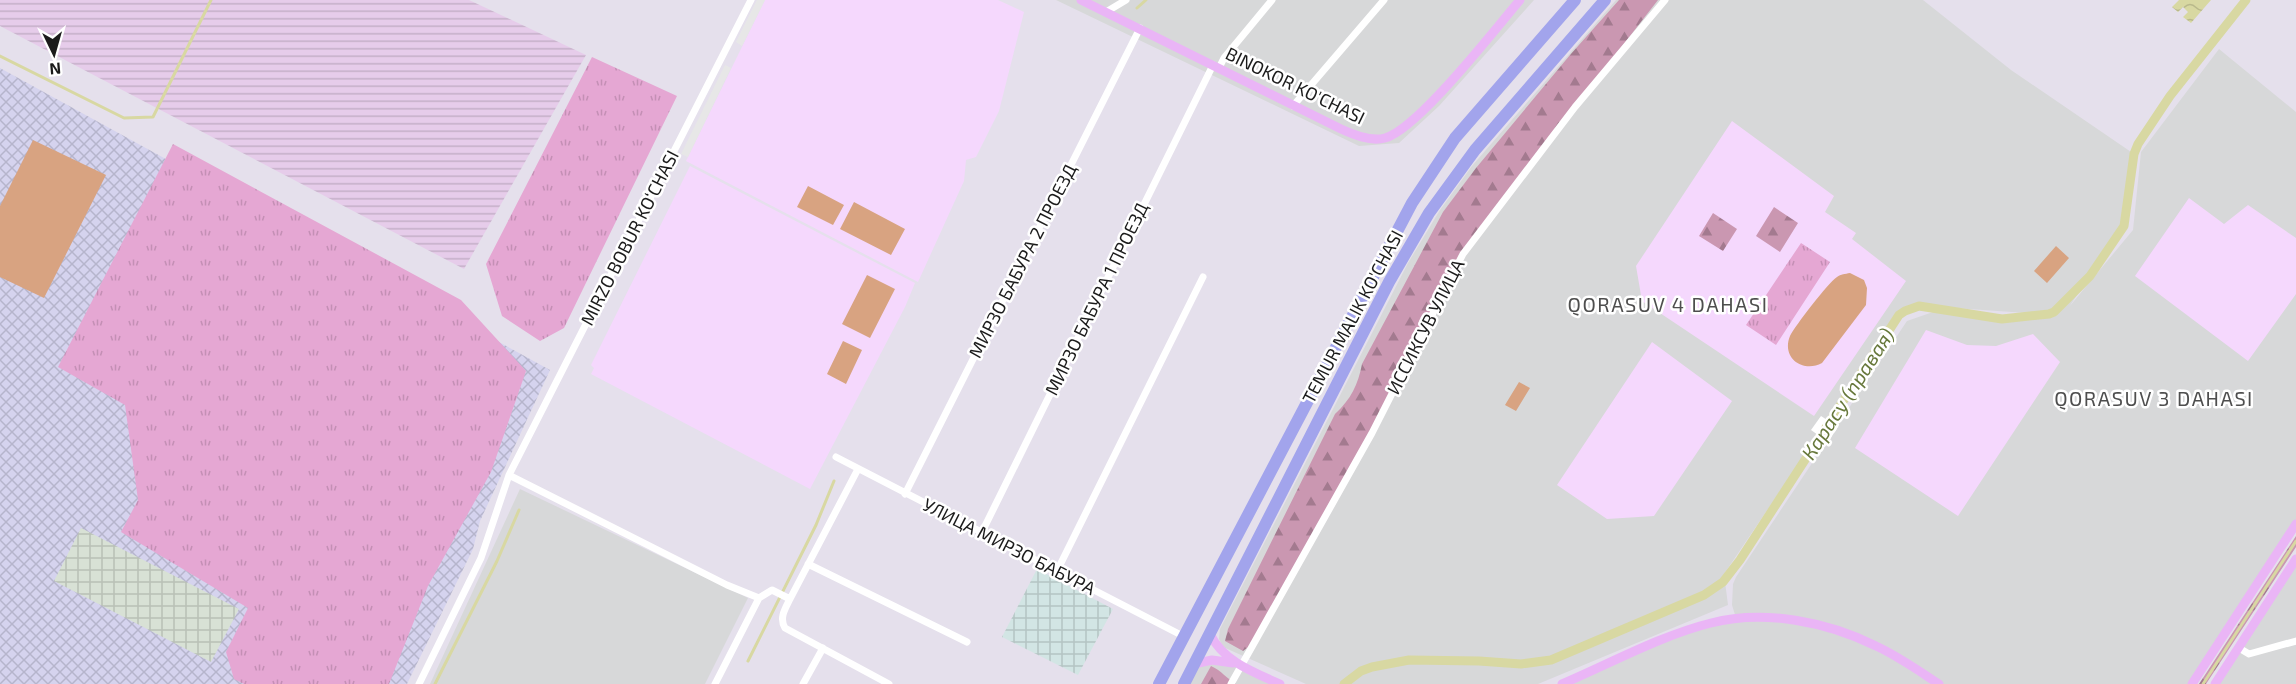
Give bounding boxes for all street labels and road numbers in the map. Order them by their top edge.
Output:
street label: BINOKOR KO'CHASI [1222,42,1369,128]
street label: MIRZO BOBUR KO‘CHASI [575,146,683,329]
street label: МИРЗО БАБУРА 2 ПРОЕЗД [964,160,1081,361]
street label: МИРЗО БАБУРА 1 ПРОЕЗД [1040,199,1152,399]
street label: TEMUR MALIK KO'CHASI [1297,226,1407,407]
street label: ИССИКСУВ УЛИЦА [1382,255,1469,398]
street label: УЛИЦА МИРЗО БАБУРА [920,493,1100,600]

